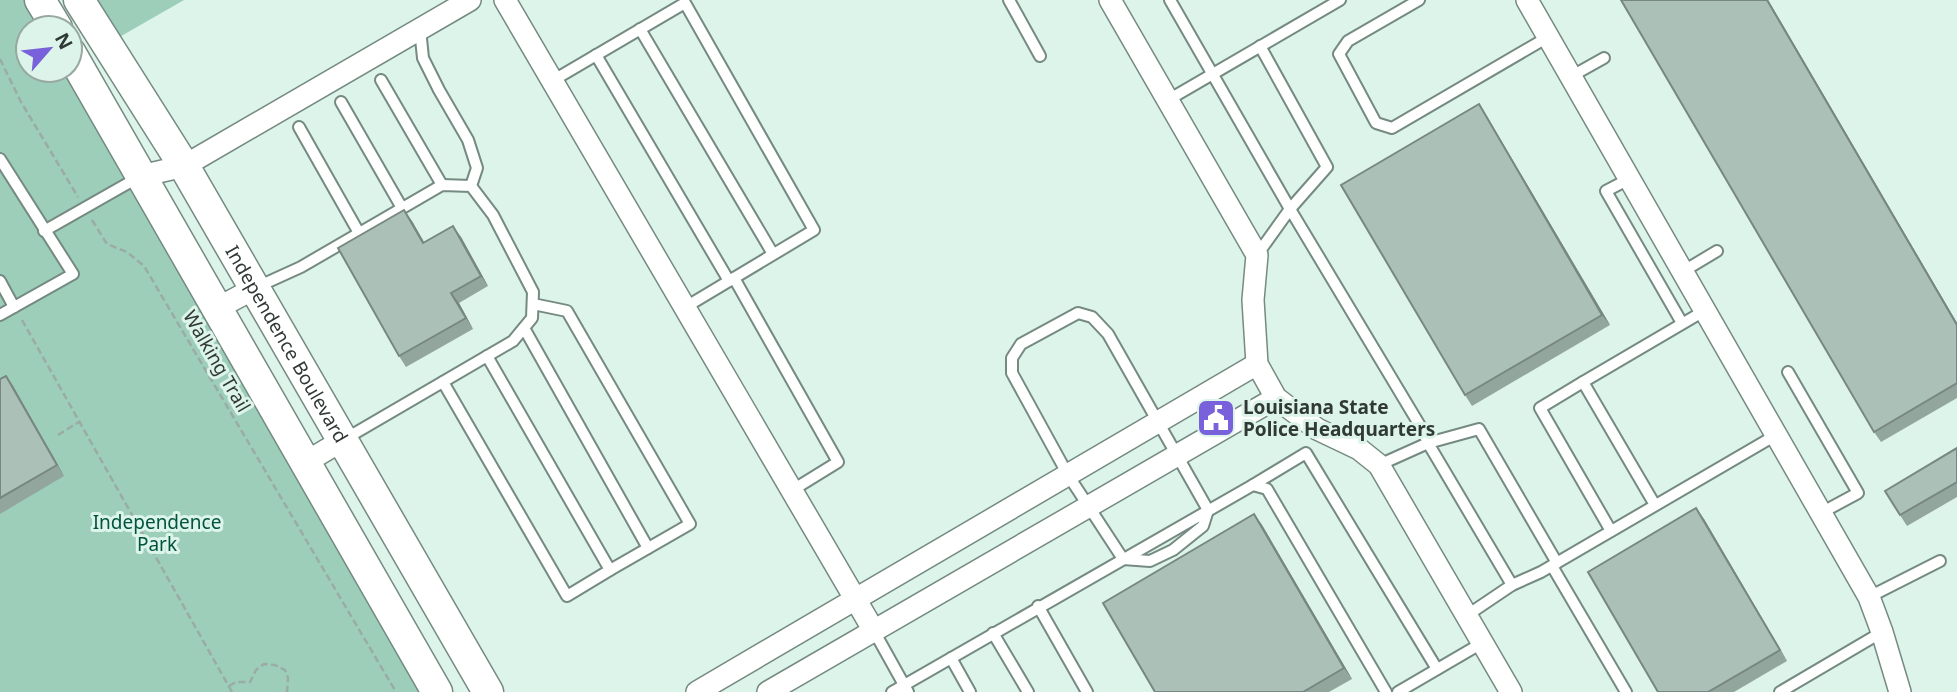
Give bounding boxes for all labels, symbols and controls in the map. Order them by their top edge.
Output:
north arrow [14,14,84,84]
text: N [49,28,79,54]
street label: Independence Boulevard [220,240,354,447]
street label: Walking Trail [177,305,257,417]
place label: Louisiana State Police Headquarters [1243,394,1435,442]
public building icon: Louisiana State Police Headquarters [1195,397,1237,439]
park label: Independence Park [93,509,221,557]

